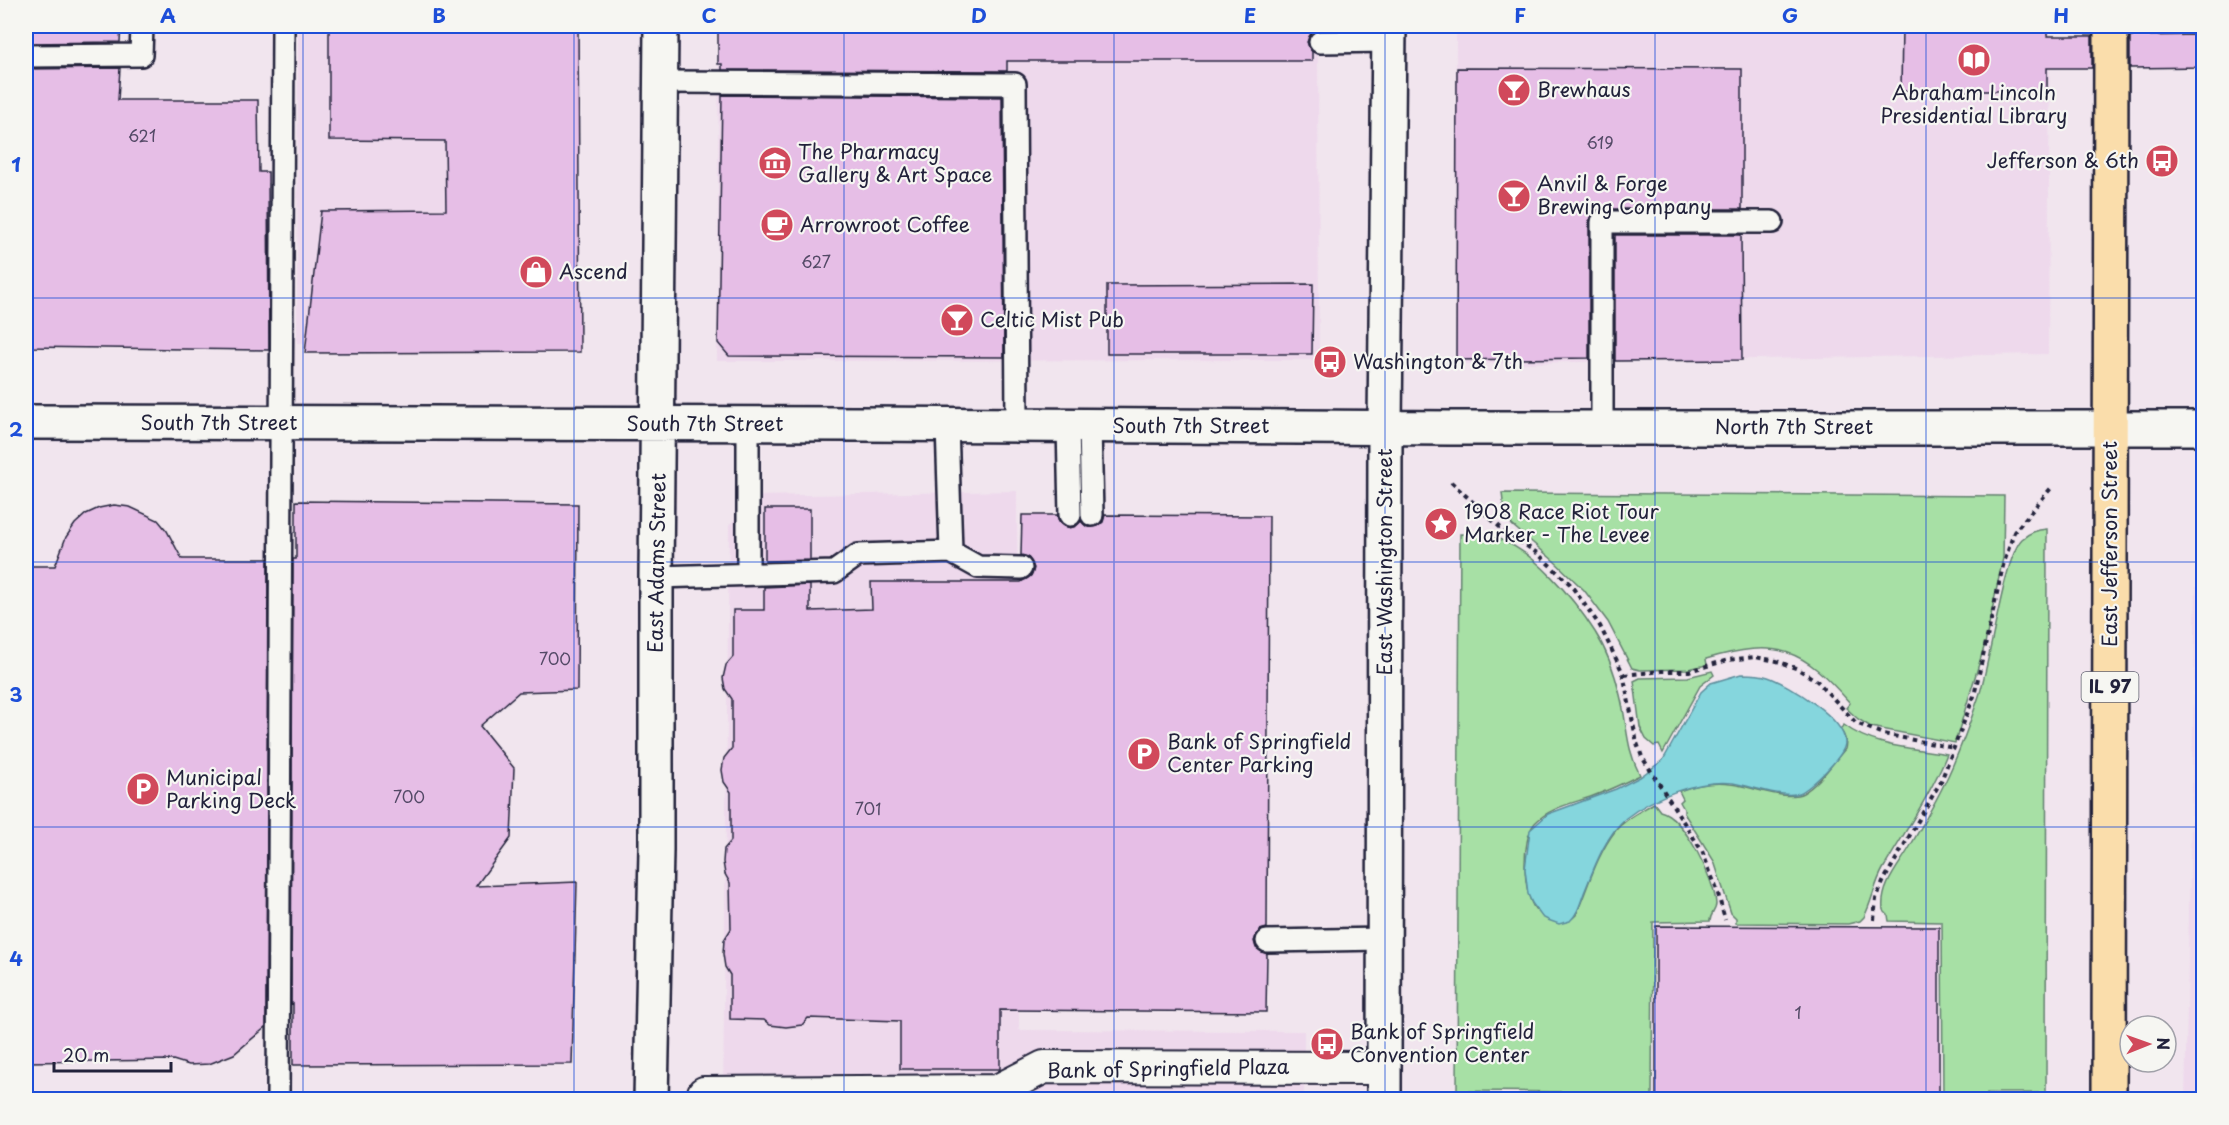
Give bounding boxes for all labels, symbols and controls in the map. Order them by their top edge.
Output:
text: A [160,0,176,30]
text: B [432,0,446,30]
text: C [701,0,717,30]
text: D [971,0,987,30]
text: E [1244,0,1256,30]
text: F [1514,0,1526,30]
text: G [1782,0,1798,30]
text: H [2053,0,2069,30]
library icon: Abraham Lincoln Presidential Library [1956,42,1992,78]
bar icon: Brewhaus [1496,72,1532,108]
place label: Brewhaus [1537,74,1631,104]
place label: Abraham Lincoln Presidential Library [1881,77,2067,130]
house number: 621 [128,123,156,147]
house number: 619 [1586,130,1614,154]
place label: The Pharmacy Gallery & Art Space [798,136,993,189]
bus stop icon: Jefferson & 6th [2144,143,2180,179]
museum icon: The Pharmacy Gallery & Art Space [757,145,793,181]
place label: Jefferson & 6th [1987,145,2139,175]
text: 1 [11,149,21,179]
place label: Anvil & Forge Brewing Company [1537,168,1711,221]
bar icon: Anvil & Forge Brewing Company [1496,178,1532,214]
cafe icon: Arrowroot Coffee [759,207,795,243]
place label: Arrowroot Coffee [800,209,970,239]
house number: 627 [801,249,831,273]
shop icon: Ascend [518,254,554,290]
place label: Ascend [559,256,628,286]
bar icon: Celtic Mist Pub [939,302,975,338]
place label: Celtic Mist Pub [980,304,1124,334]
bus stop icon: Washington & 7th [1312,344,1348,380]
place label: Washington & 7th [1353,346,1523,376]
street label: South 7th Street [141,407,297,437]
street label: South 7th Street [627,408,783,438]
street label: South 7th Street [1113,410,1269,440]
street label: North 7th Street [1715,411,1873,441]
text: 2 [9,414,23,444]
street label: East Jefferson Street [2094,441,2124,647]
street label: East Washington Street [1369,448,1399,676]
street label: East Adams Street [639,473,673,653]
place label: 1908 Race Riot Tour Marker - The Levee [1464,496,1659,549]
place icon: 1908 Race Riot Tour Marker - The Levee [1423,506,1459,542]
house number: 700 [539,646,571,670]
road number: IL 97 [2082,672,2138,702]
text: 3 [9,679,23,709]
place label: Bank of Springfield Center Parking [1167,726,1351,779]
parking icon: Bank of Springfield Center Parking [1126,736,1162,772]
place label: Municipal Parking Deck [166,762,296,815]
parking icon: Municipal Parking Deck [125,771,161,807]
house number: 700 [393,784,425,808]
house number: 701 [855,796,881,820]
text: 4 [9,943,23,973]
house number: 1 [1794,1000,1802,1024]
north arrow [2118,1014,2178,1074]
place label: Bank of Springfield Convention Center [1350,1016,1534,1069]
bus stop icon: Bank of Springfield Convention Center [1309,1026,1345,1062]
scale bar [54,1035,171,1073]
text: N [2152,1037,2176,1050]
text: 20 m [63,1041,109,1068]
street label: Bank of Springfield Plaza [1047,1051,1290,1085]

